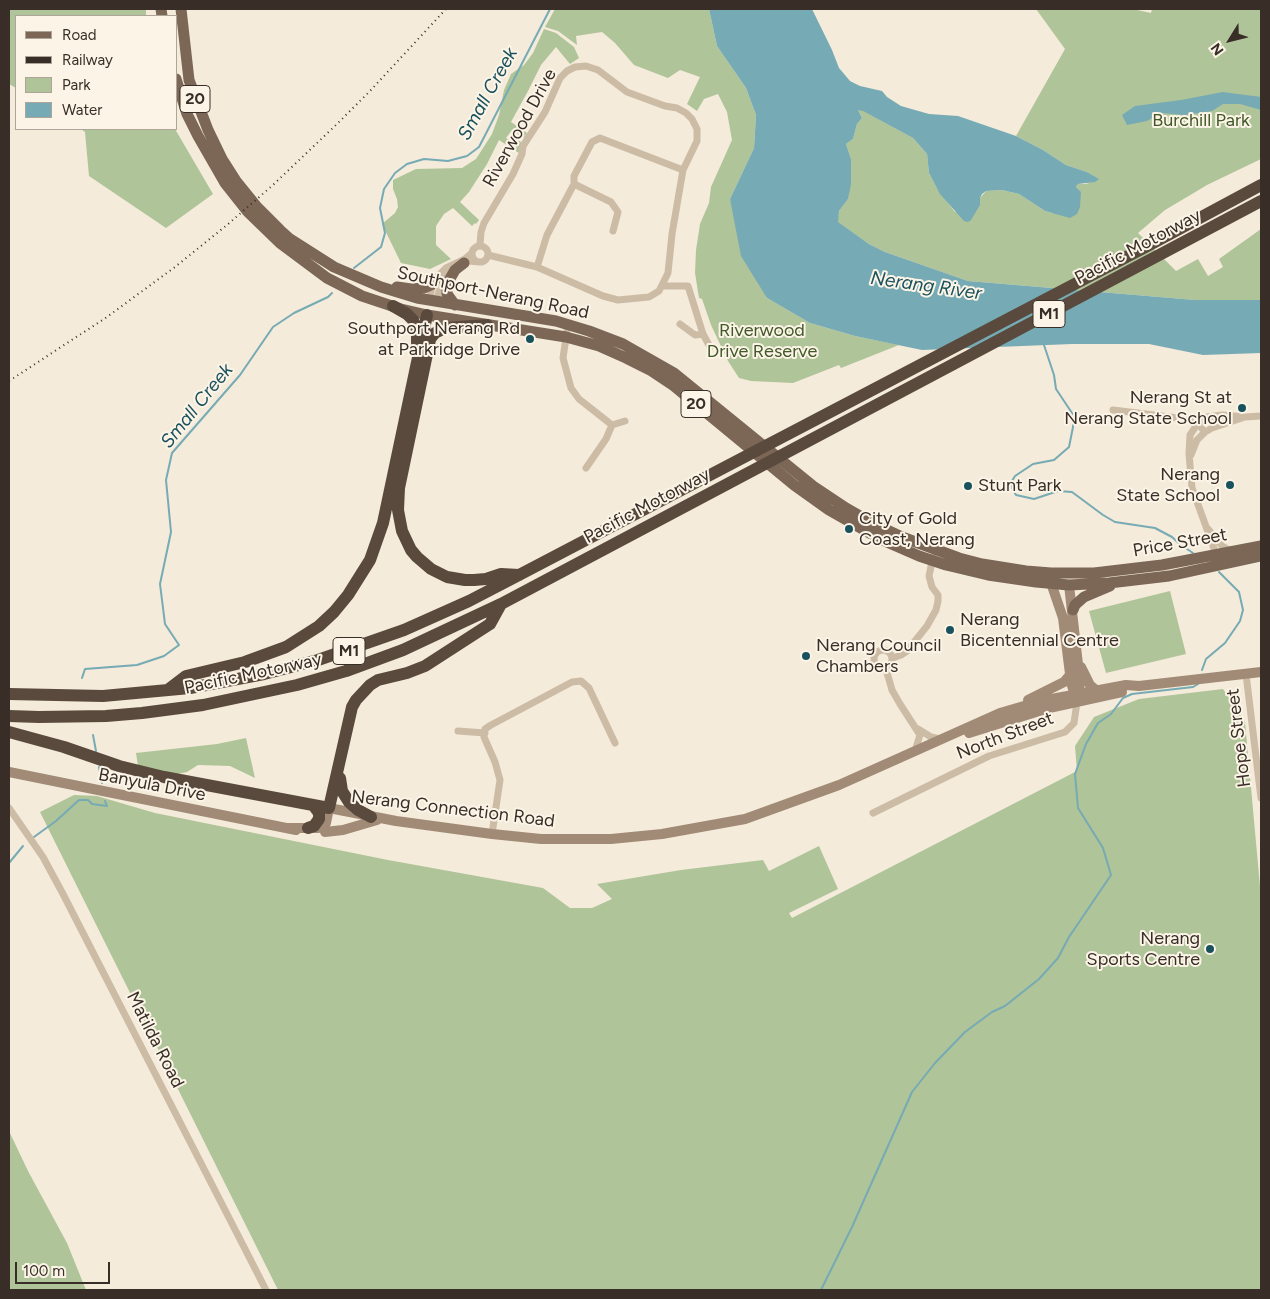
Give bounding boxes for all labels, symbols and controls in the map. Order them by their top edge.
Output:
legend [15,15,178,130]
north arrow [1205,15,1255,65]
text: Road [62,26,97,44]
text: N [1207,40,1228,58]
water label: Small Creek [453,44,523,144]
text: Railway [62,51,113,69]
street label: Riverwood Drive [479,65,561,191]
text: Park [62,76,91,94]
road number: 20 [180,86,210,112]
text: Water [62,101,102,119]
park label: Burchill Park [1152,110,1250,132]
street label: Pacific Motorway [1071,205,1205,289]
street label: Southport-Nerang Road [395,262,591,324]
water label: Nerang River [869,267,983,305]
road number: M1 [1033,300,1065,328]
place label: Southport Nerang Rd at Parkridge Drive [347,318,520,360]
park label: Riverwood Drive Reserve [707,320,817,362]
marker: Southport Nerang Rd at Parkridge Drive [524,333,536,345]
water label: Small Creek [156,359,238,453]
place label: Nerang St at Nerang State School [1064,387,1232,429]
road number: 20 [681,390,711,418]
marker: Nerang St at Nerang State School [1236,402,1248,414]
street label: Pacific Motorway [580,464,714,548]
place label: Nerang State School [1116,464,1220,506]
place label: Stunt Park [978,475,1061,497]
marker: Nerang State School [1224,479,1236,491]
marker: Stunt Park [962,480,974,492]
place label: City of Gold Coast, Nerang [859,508,975,550]
marker: City of Gold Coast, Nerang [843,523,855,535]
street label: Price Street [1131,524,1229,562]
place label: Nerang Bicentennial Centre [960,609,1119,652]
marker: Nerang Bicentennial Centre [944,624,956,636]
place label: Nerang Council Chambers [816,635,941,678]
road number: M1 [333,637,365,664]
street label: Pacific Motorway [182,649,324,699]
marker: Nerang Council Chambers [800,650,812,662]
street label: Hope Street [1222,687,1256,789]
street label: North Street [953,708,1057,764]
street label: Banyula Drive [97,764,207,806]
street label: Nerang Connection Road [350,786,556,832]
place label: Nerang Sports Centre [1087,928,1200,971]
marker: Nerang Sports Centre [1204,943,1216,955]
street label: Matilda Road [122,988,188,1092]
scale bar [18,1252,112,1284]
text: 100 m [23,1262,65,1280]

